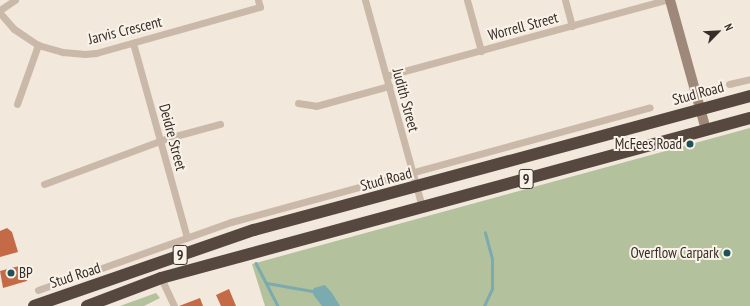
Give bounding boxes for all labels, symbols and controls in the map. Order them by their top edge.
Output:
street label: Worrell Street [486,8,560,44]
street label: Jarvis Crescent [86,12,164,48]
north arrow [698,12,738,52]
text: N [721,22,737,33]
street label: Judith Street [389,66,423,134]
street label: Stud Road [670,78,726,108]
street label: Deidre Street [155,102,191,172]
place label: McFees Road [615,135,682,153]
marker: McFees Road [685,139,695,149]
street label: Stud Road [358,164,414,194]
road number: 9 [518,167,534,191]
road number: 9 [172,243,188,267]
place label: Overflow Carpark [630,244,719,262]
marker: Overflow Carpark [722,248,732,258]
street label: Stud Road [47,258,103,292]
place label: BP [19,264,33,282]
marker: BP [6,268,16,278]

